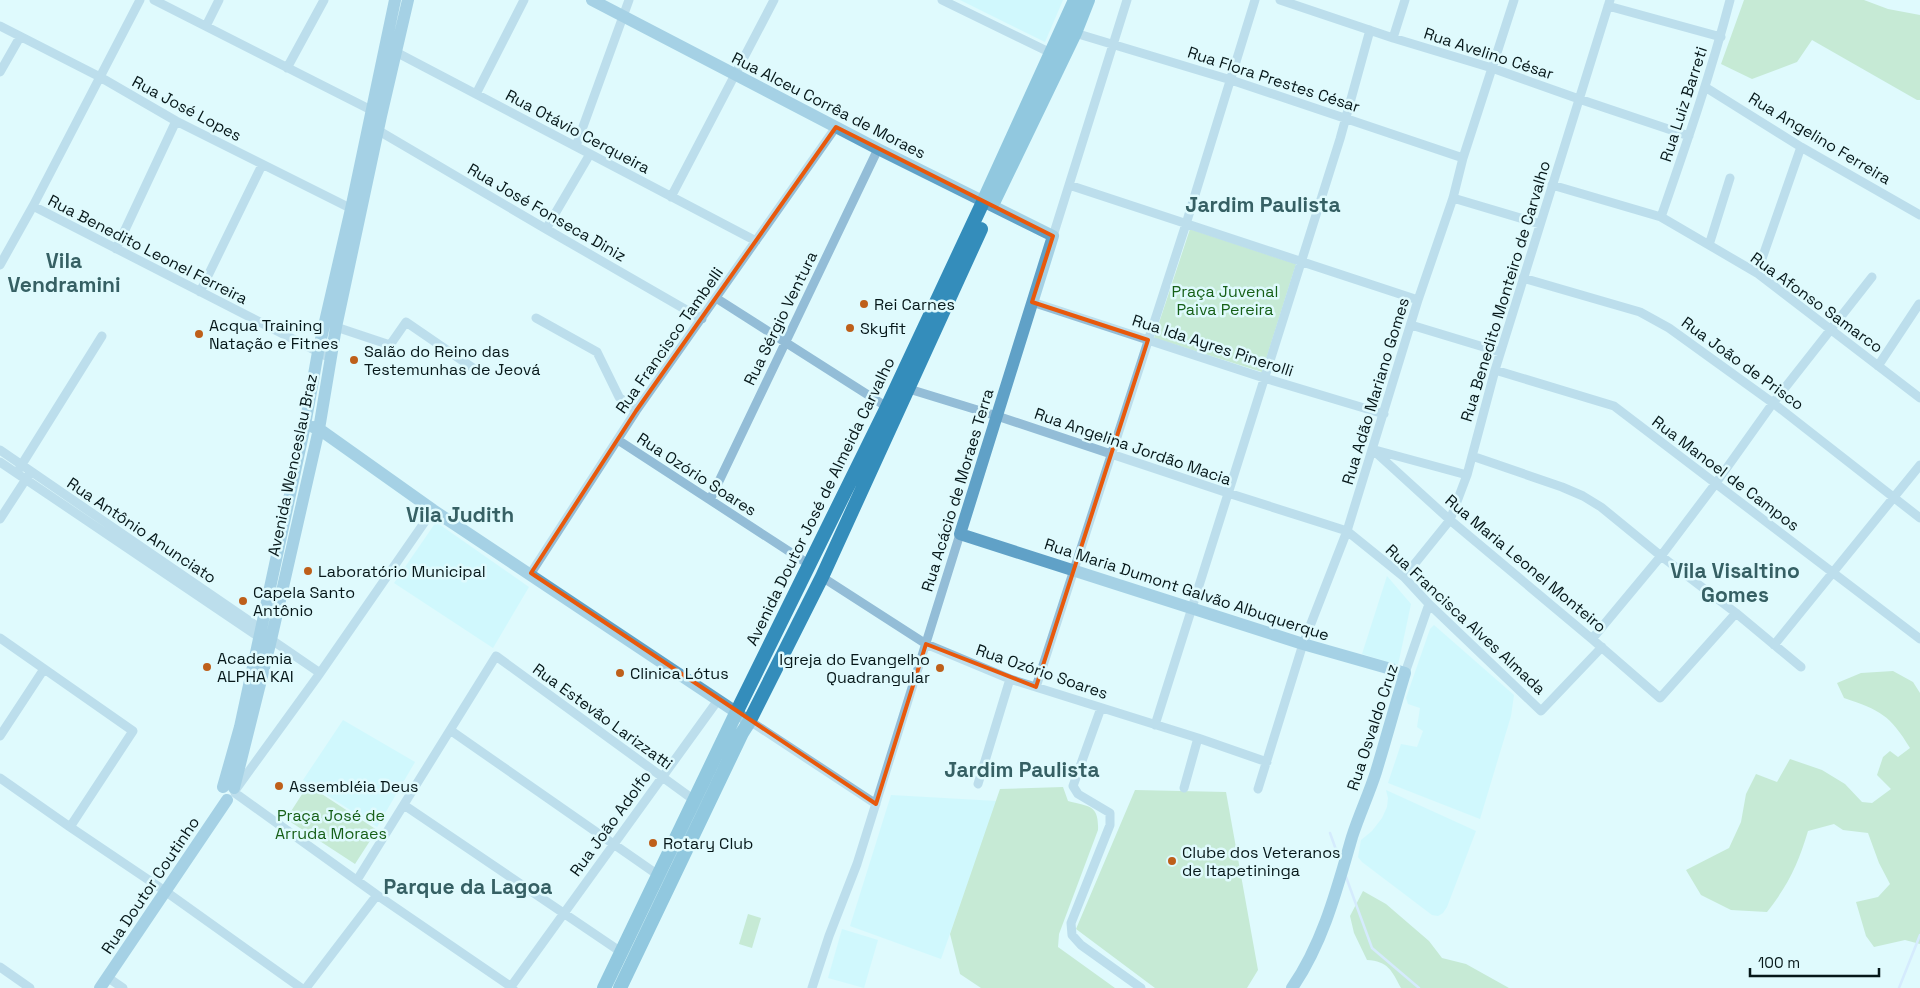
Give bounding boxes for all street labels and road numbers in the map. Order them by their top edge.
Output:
street label: Rua Avelino César [1421,23,1557,84]
street label: Rua Flora Prestes César [1185,42,1363,117]
street label: Rua Luiz Barreti [1655,44,1712,164]
street label: Rua Alceu Corrêa de Moraes [728,47,929,164]
street label: Rua José Lopes [128,71,245,146]
street label: Rua Otávio Cerqueira [502,84,654,178]
street label: Rua Angelino Ferreira [1745,88,1895,189]
street label: Rua José Fonseca Diniz [464,158,630,266]
street label: Rua Benedito Monteiro de Carvalho [1456,158,1555,424]
street label: Rua Benedito Leonel Ferreira [44,190,251,309]
street label: Rua Afonso Samarco [1746,247,1887,358]
street label: Rua Sérgio Ventura [739,248,822,389]
street label: Rua Francisco Tambelli [611,263,728,418]
street label: Rua Adão Mariano Gomes [1337,295,1414,487]
street label: Rua Ida Ayres Pinerolli [1130,309,1296,381]
street label: Rua João de Prisco [1677,312,1808,415]
street label: Avenida Doutor José de Almeida Carvalho [741,354,900,649]
street label: Avenida Wenceslau Braz [263,372,322,558]
street label: Rua Acácio de Moraes Terra [917,386,998,594]
street label: Rua Angelina Jordão Macia [1032,403,1234,490]
street label: Rua Manoel de Campos [1648,411,1804,536]
street label: Rua Ozório Soares [633,428,760,521]
street label: Rua Antônio Anunciato [63,473,220,588]
street label: Rua Maria Leonel Monteiro [1441,490,1611,637]
street label: Rua Maria Dumont Galvão Albuquerque [1042,533,1332,646]
street label: Rua Francisca Alves Almada [1381,540,1550,699]
street label: Rua Ozório Soares [973,639,1111,704]
street label: Rua Estevão Larizzatti [529,658,677,774]
street label: Rua Osvaldo Cruz [1342,661,1403,793]
street label: Rua João Adolfo [565,766,656,880]
street label: Rua Doutor Coutinho [97,813,204,958]

